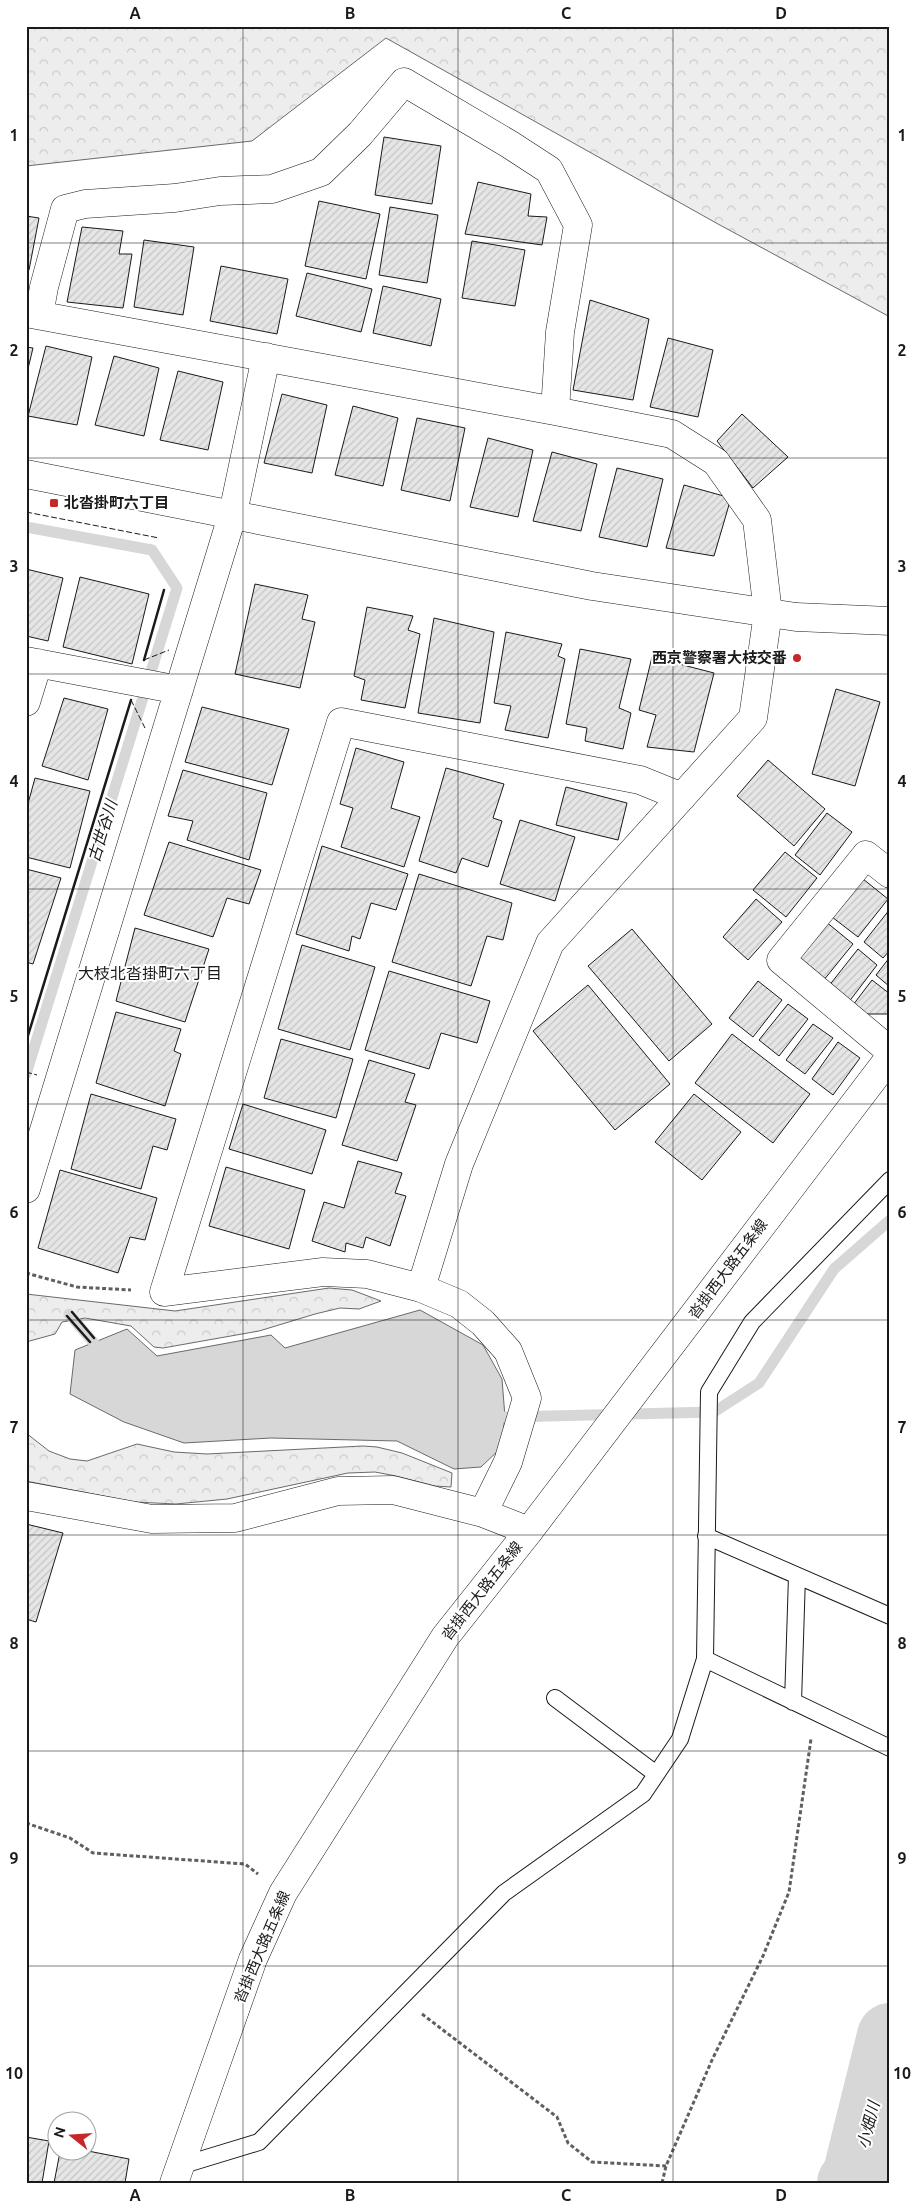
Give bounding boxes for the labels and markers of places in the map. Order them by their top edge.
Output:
place label: 北沓掛町六丁目 [64,494,169,511]
marker: 北沓掛町六丁目 [48,497,60,509]
place label: 西京警察署大枝交番 [652,649,787,666]
marker: 西京警察署大枝交番 [791,652,803,664]

